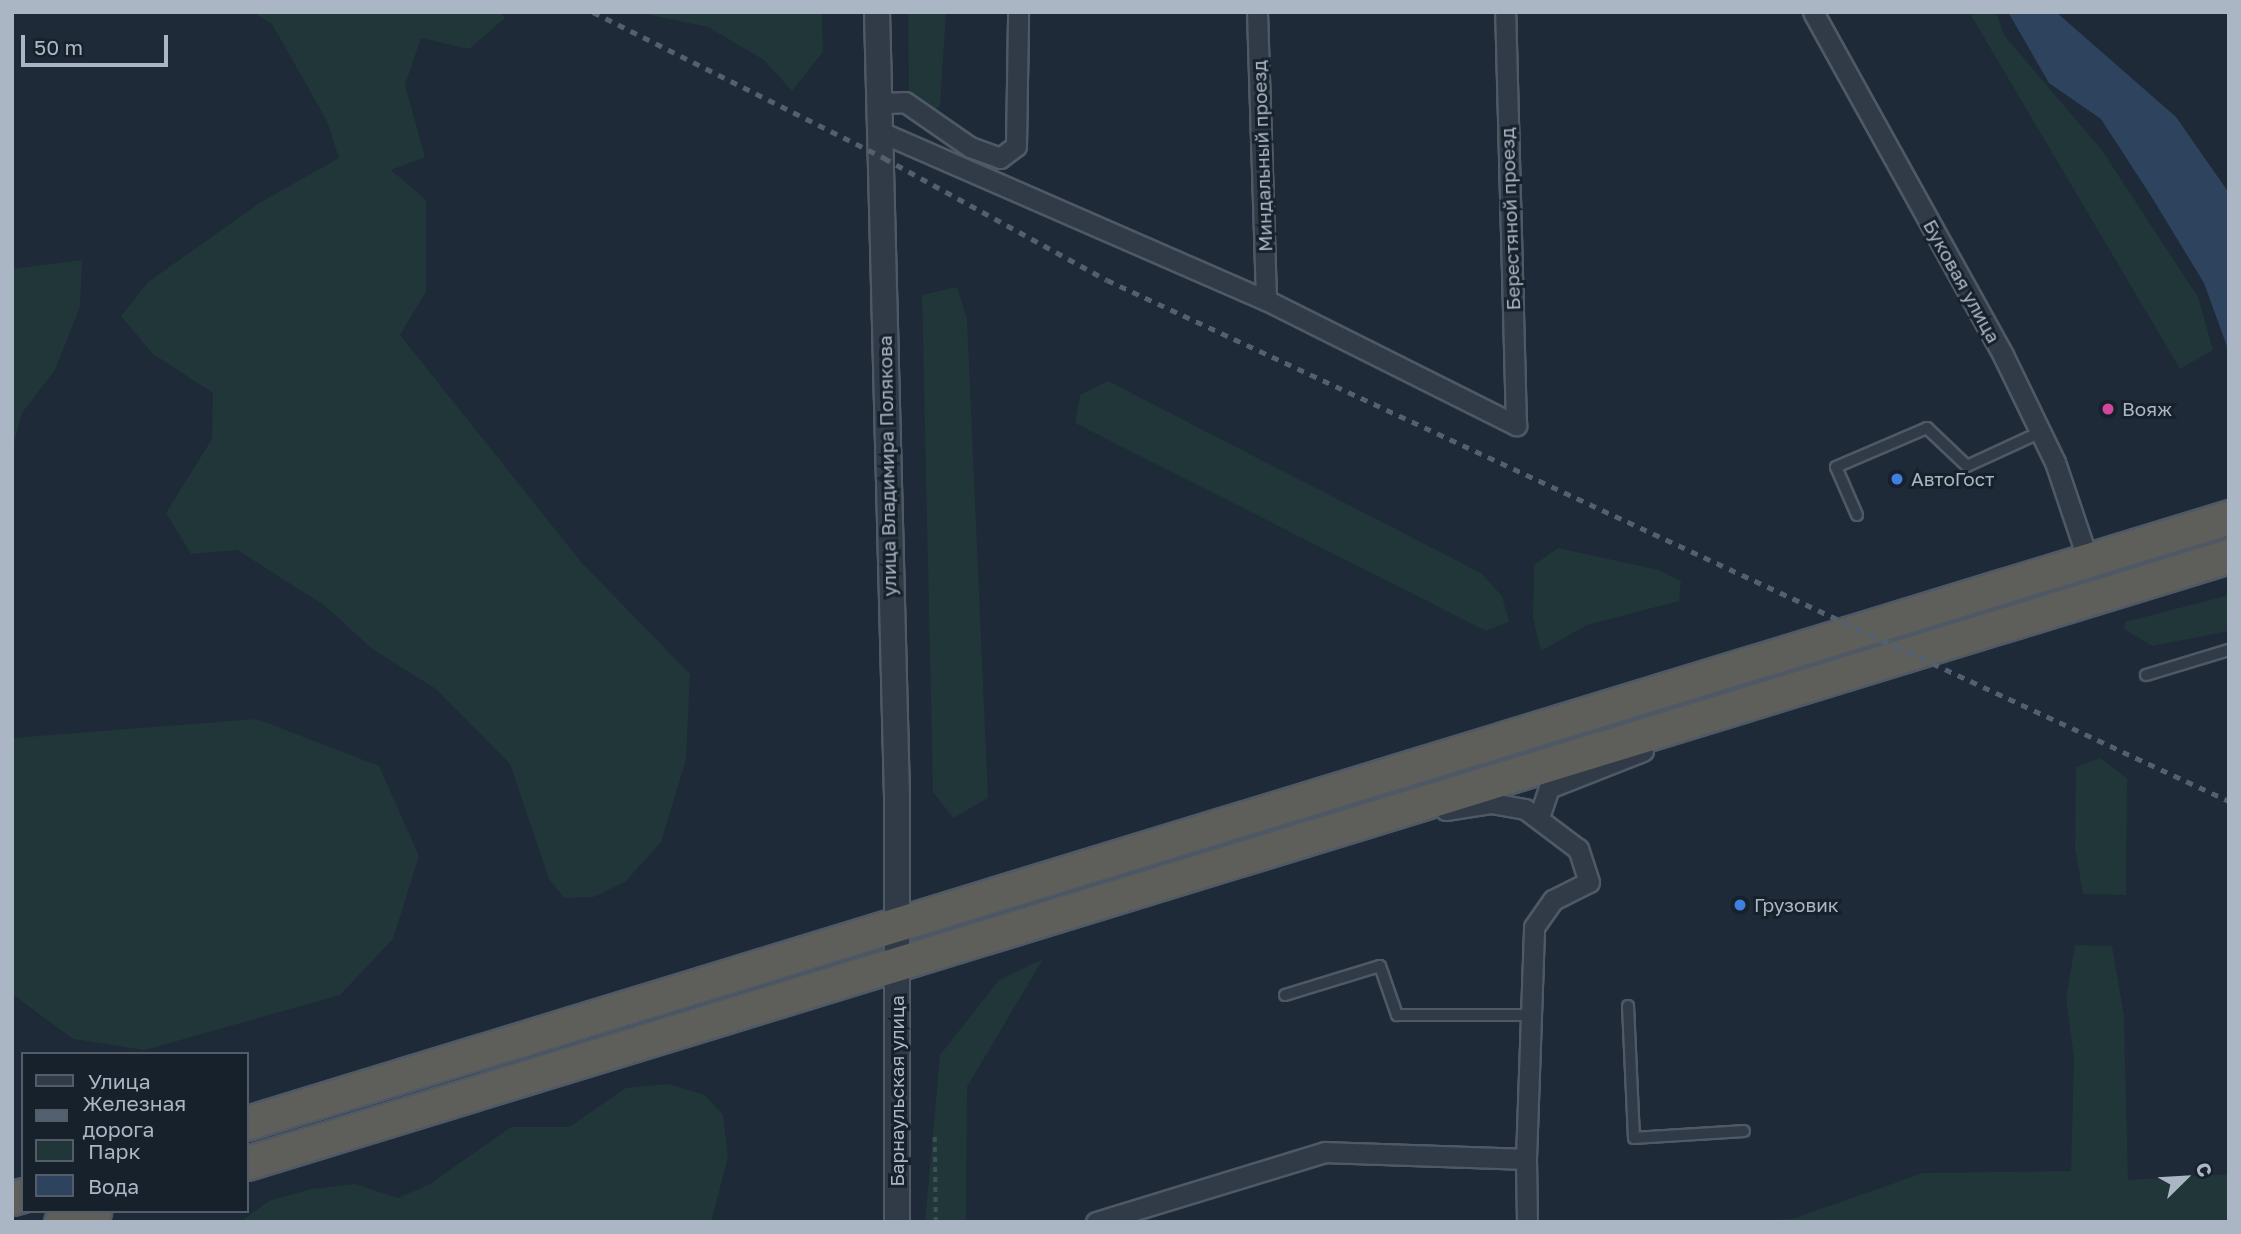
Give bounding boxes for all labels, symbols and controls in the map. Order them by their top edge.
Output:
scale bar [24,21,172,65]
text: 50 m [34,34,83,60]
street label: Миндальный проезд [1247,60,1277,252]
street label: Берестяной проезд [1495,127,1525,311]
street label: Буковая улица [1919,215,2005,347]
street label: улица Владимира Полякова [873,335,901,597]
place label: Вояж [2122,398,2172,420]
marker: Вояж [2100,401,2116,417]
place label: АвтоГост [1911,468,1994,490]
marker: АвтоГост [1889,471,1905,487]
place label: Грузовик [1754,894,1839,916]
marker: Грузовик [1732,897,1748,913]
street label: Барнаульская улица [886,995,908,1187]
legend [21,1052,248,1213]
text: Улица [88,1068,151,1094]
text: Железная дорога [82,1090,186,1142]
text: Парк [88,1138,141,1164]
north arrow [2150,1143,2220,1213]
text: С [2191,1158,2218,1180]
text: Вода [88,1173,139,1199]

